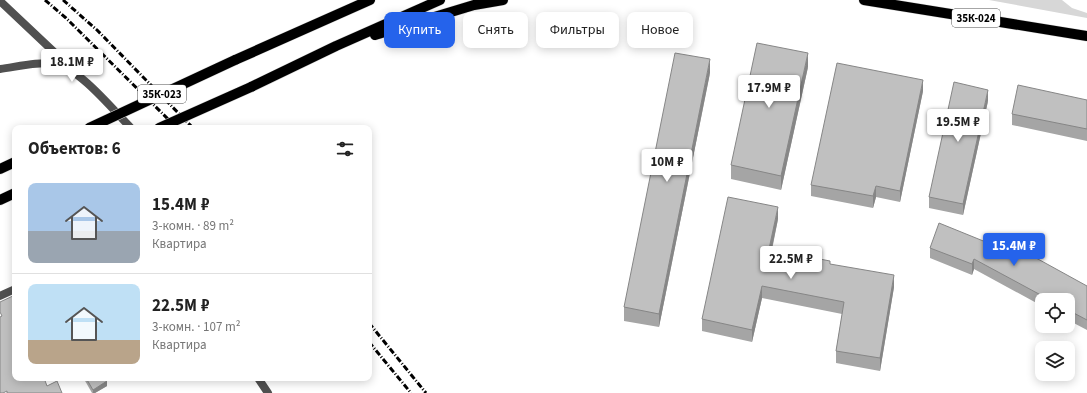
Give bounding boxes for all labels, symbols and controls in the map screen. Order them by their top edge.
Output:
road number: 35К-024 [952,9,1000,27]
chip: Купить [384,12,455,48]
chip: Снять [463,12,528,48]
chip: Фильтры [536,12,619,48]
chip: Новое [627,12,693,48]
pin: 18.1M ₽ [35,49,109,83]
text: 18.1M ₽ [50,53,94,71]
pin: 17.9M ₽ [732,75,806,109]
text: 17.9M ₽ [747,79,791,97]
road number: 35К-023 [138,85,186,103]
pin: 19.5M ₽ [921,109,995,143]
text: 19.5M ₽ [936,113,980,131]
text: Объектов: 6 [28,137,121,161]
icon: filters [334,138,356,160]
pin: 10M ₽ [639,149,695,183]
text: 10M ₽ [650,153,684,171]
text: 15.4M ₽ [152,193,209,217]
icon: home [60,199,108,247]
text: 3-комн. · 89 m² [152,217,234,235]
pin: 15.4M ₽ [977,233,1051,267]
text: Квартира [152,235,207,253]
text: 15.4M ₽ [992,237,1036,255]
pin: 22.5M ₽ [754,246,828,280]
text: 22.5M ₽ [769,250,813,268]
map controls [1035,293,1075,381]
button: locate [1035,293,1075,333]
text: 22.5M ₽ [152,294,209,318]
icon: home [60,300,108,348]
text: 3-комн. · 107 m² [152,318,241,336]
text: Квартира [152,336,207,354]
button: layers [1035,341,1075,381]

